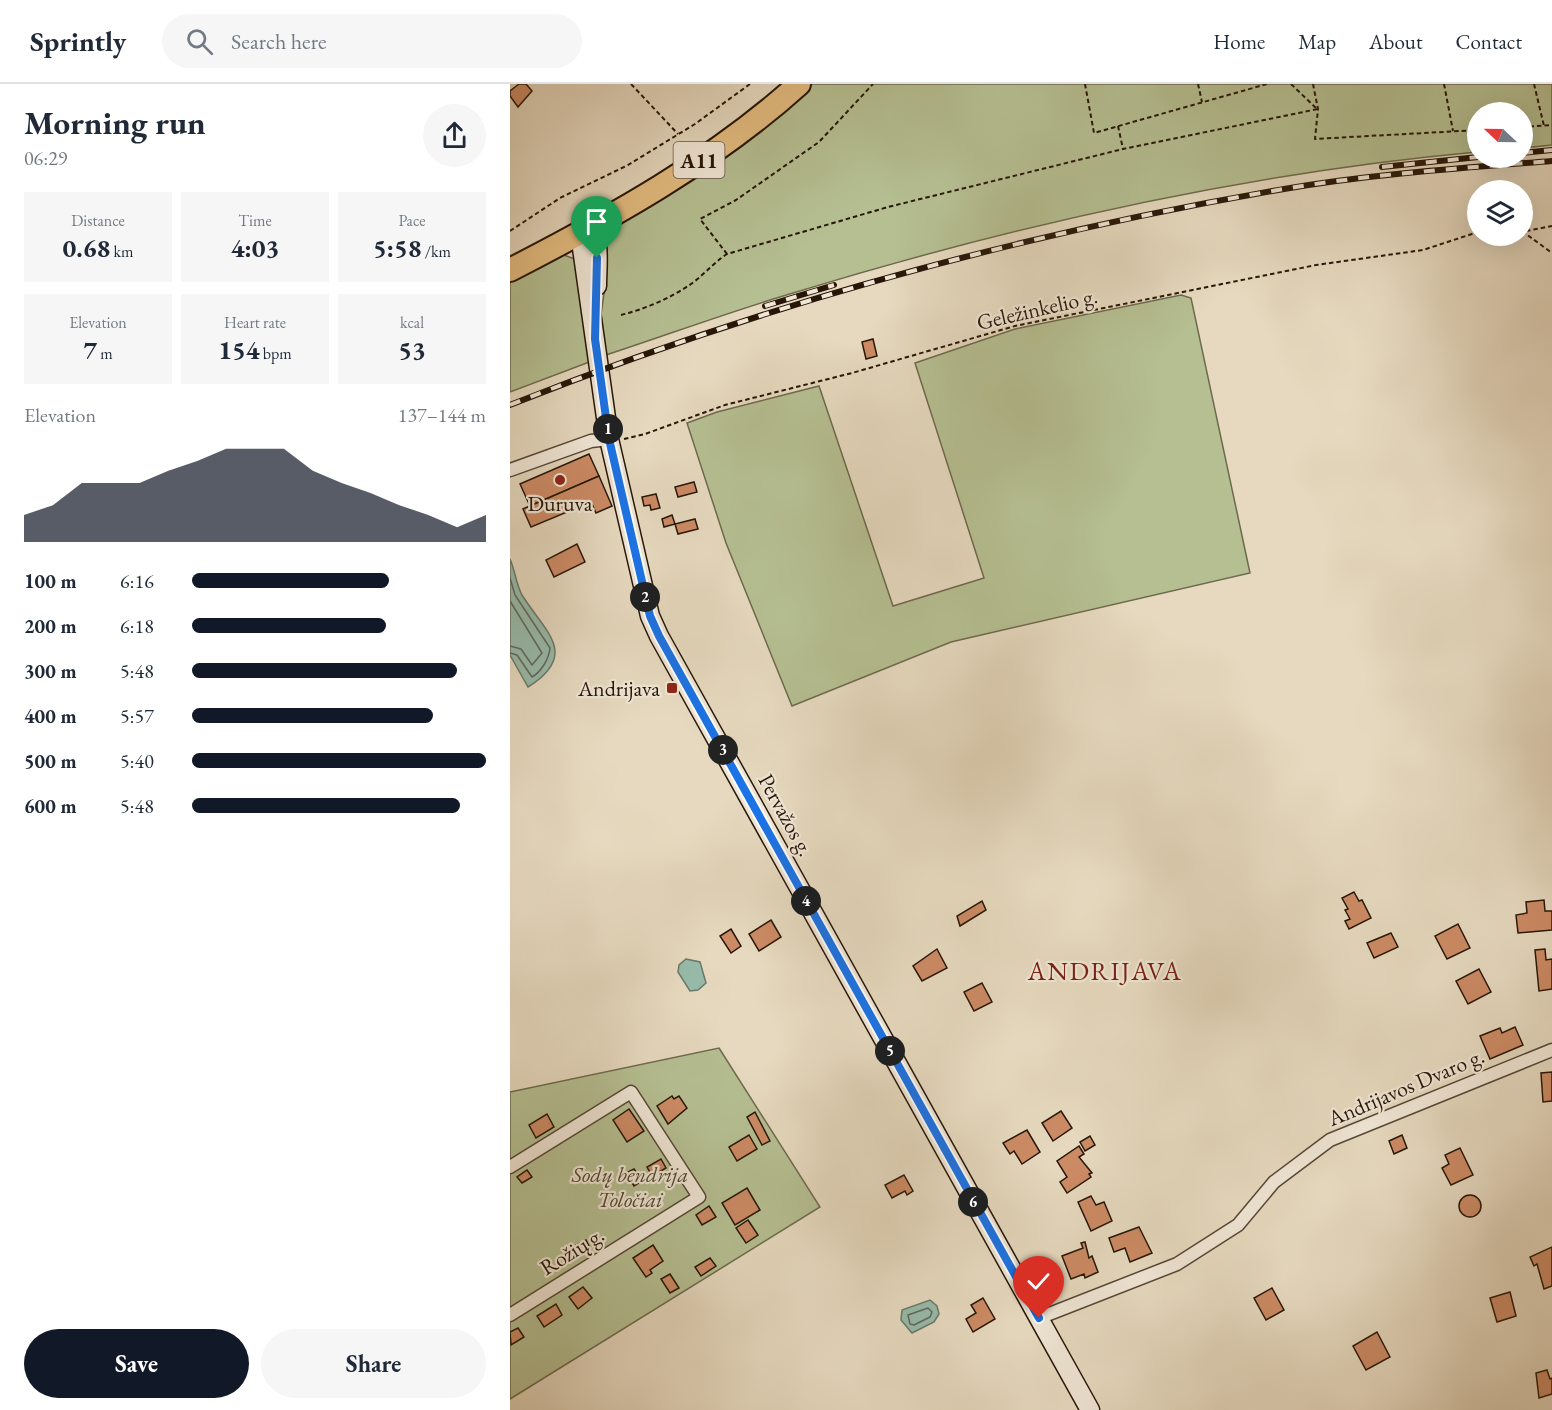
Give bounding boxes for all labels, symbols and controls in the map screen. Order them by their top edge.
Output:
search box [162,14,582,68]
text: Sprintly [30,23,126,59]
icon: search [183,25,216,58]
text: Search here [231,27,327,56]
text: Home [1213,28,1265,55]
text: Map [1298,28,1336,55]
text: About [1369,28,1422,55]
text: Contact [1455,28,1522,55]
text: Morning run [24,101,206,144]
north arrow [1467,102,1533,168]
map controls [1467,102,1533,246]
button: share [423,104,486,167]
road number: A11 [674,142,724,178]
text: 06:29 [24,145,67,171]
button: layers [1467,180,1533,246]
pin [571,196,622,258]
icon: arrive [580,205,613,238]
text: Distance [71,210,125,231]
text: Time [238,210,272,231]
text: Pace [399,210,425,231]
text: 0.68 [63,231,110,265]
text: 4:03 [231,231,279,265]
text: 5:58 [373,231,422,265]
text: km [110,241,133,262]
text: /km [422,241,451,262]
street label: Geležinkelio g. [974,281,1100,337]
text: Elevation [69,312,127,333]
text: Heart rate [224,312,286,333]
text: kcal [400,312,424,333]
text: 7 [83,333,97,367]
text: 154 [218,333,260,367]
text: 53 [398,333,426,367]
text: m [97,343,113,364]
text: bpm [260,343,292,364]
text: Elevation [24,402,96,428]
text: 137–144 m [398,402,486,428]
pin: 1 [593,414,623,444]
text: 1 [604,418,612,439]
marker: Duruva [553,473,567,487]
place label: Duruva [527,489,593,518]
text: 100 m [24,568,77,594]
text: 6:16 [120,568,154,594]
pin: 2 [630,582,660,612]
text: 2 [641,586,649,607]
text: 200 m [24,613,77,639]
text: 6:18 [120,613,154,639]
text: 300 m [24,658,77,684]
text: 5:48 [120,658,154,684]
place label: Andrijava [577,674,660,703]
marker: Andrijava [665,681,679,695]
text: 400 m [24,703,77,729]
text: 5:57 [120,703,154,729]
pin: 3 [708,735,738,765]
text: 3 [719,739,727,760]
text: 500 m [24,748,77,774]
text: 5:40 [120,748,154,774]
street label: Pervažos g. [752,769,820,861]
text: 600 m [24,793,77,819]
text: 5:48 [120,793,154,819]
pin: 4 [791,886,821,916]
text: 4 [802,890,810,911]
district label: ANDRIJAVA [1027,954,1182,988]
pin: 5 [875,1036,905,1066]
text: 5 [886,1040,894,1061]
street label: Andrijavos Dvaro g. [1322,1041,1489,1133]
park label: Sodų bendrija Toločiai [571,1160,688,1214]
pin: 6 [958,1187,988,1217]
text: 6 [969,1191,977,1212]
street label: Rožių g. [534,1220,610,1282]
pin [1013,1256,1064,1318]
icon: check [1022,1265,1055,1298]
button: Save [24,1329,249,1398]
button: Share [261,1329,486,1398]

